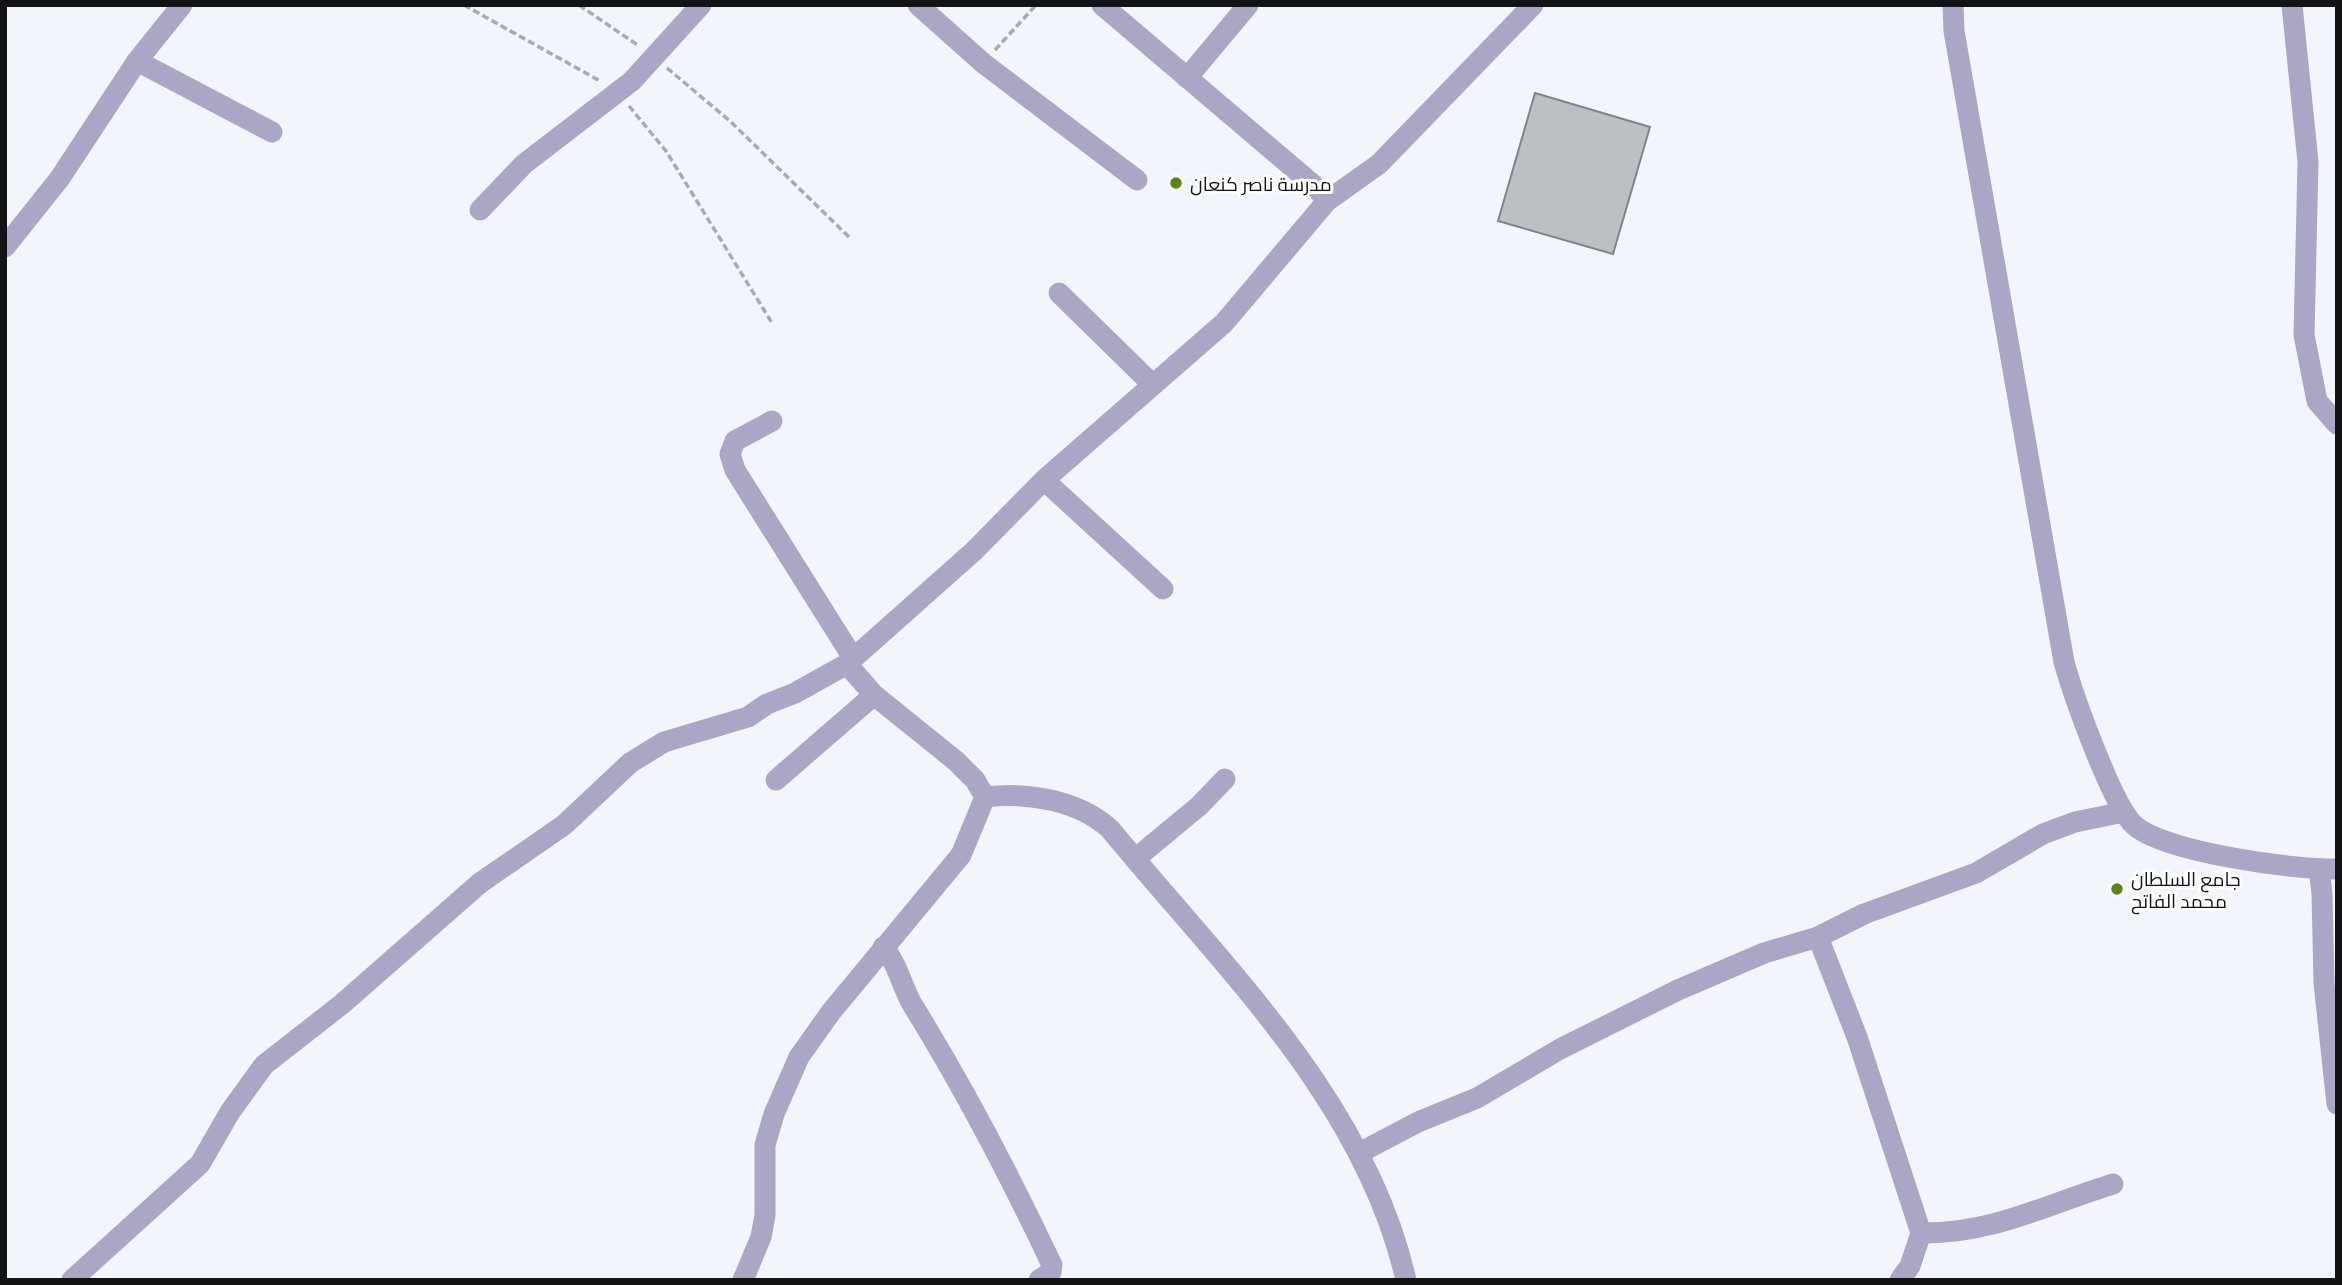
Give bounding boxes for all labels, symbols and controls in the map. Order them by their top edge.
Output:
place label: مدرسة ناصر كنعان [1190,172,1332,196]
marker: مدرسة ناصر كنعان [1168,175,1184,191]
place label: جامع السلطان محمد الفاتح [2131,867,2241,915]
marker: جامع السلطان محمد الفاتح [2109,881,2125,897]

